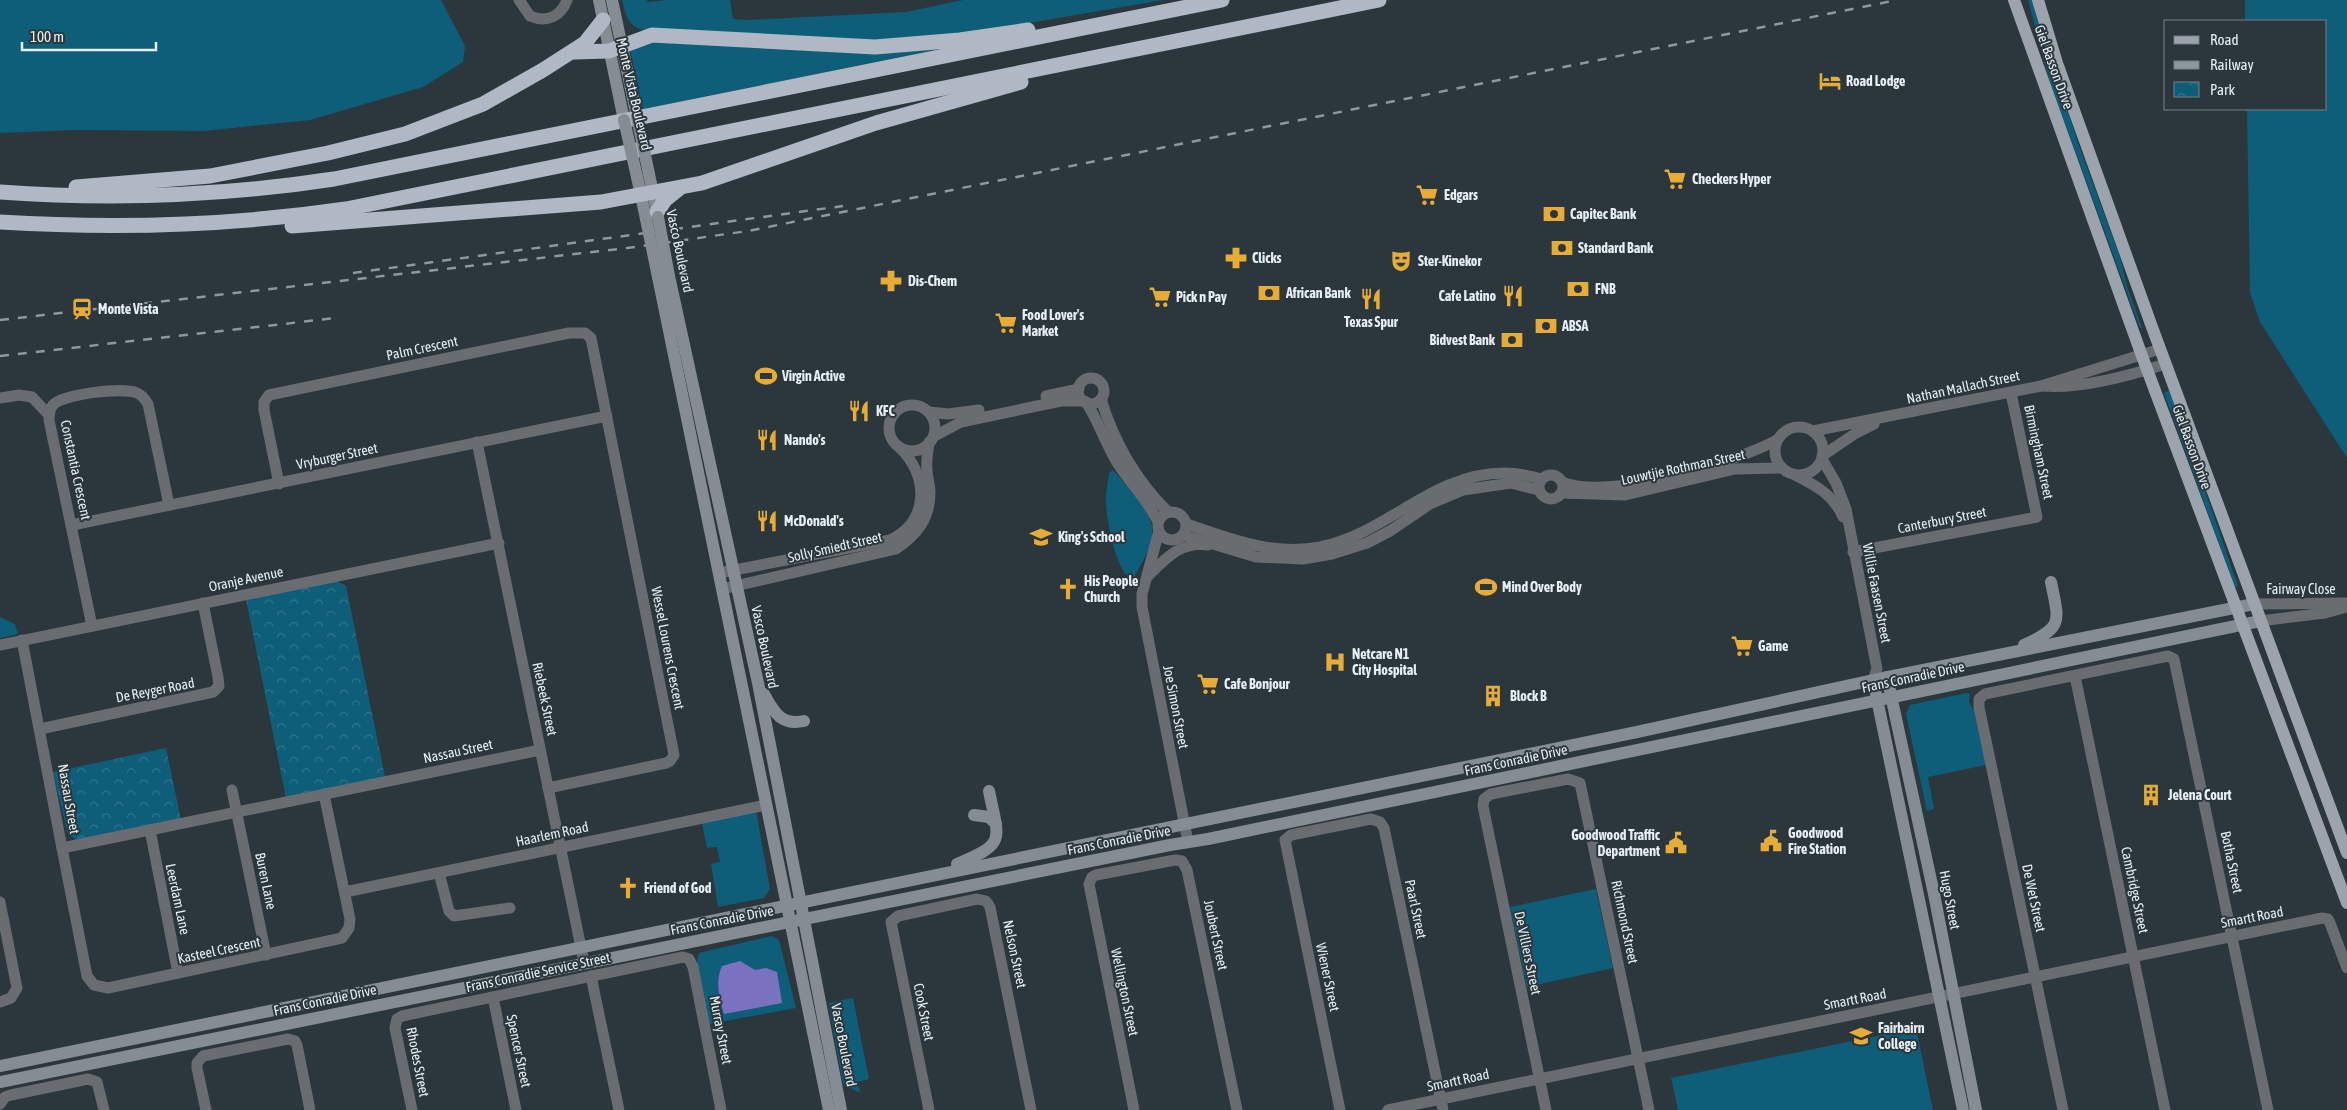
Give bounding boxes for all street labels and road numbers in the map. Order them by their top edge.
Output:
street label: Giel Basson Drive [2031,23,2077,111]
street label: Monte Vista Boulevard [613,36,655,152]
street label: Vasco Boulevard [663,208,697,294]
street label: Palm Crescent [385,333,459,363]
street label: Nathan Mallach Street [1905,367,2021,407]
street label: Birmingham Street [2021,403,2057,501]
street label: Giel Basson Drive [2169,403,2215,491]
street label: Constantia Crescent [58,419,94,521]
street label: Vryburger Street [295,440,379,472]
street label: Louwtjie Rothman Street [1620,446,1746,488]
street label: Canterbury Street [1896,504,1988,536]
street label: Solly Smiedt Street [786,528,884,566]
street label: Willie Faasen Street [1859,542,1895,644]
street label: Oranje Avenue [207,563,285,595]
street label: Fairway Close [2266,581,2336,597]
street label: Wessel Lourens Crescent [648,585,688,711]
street label: Vasco Boulevard [748,604,782,690]
street label: Frans Conradie Drive [1860,658,1966,696]
street label: Riebeek Street [529,661,561,737]
street label: Joe Simon Street [1160,664,1192,750]
street label: De Reyger Road [114,675,196,705]
street label: Nassau Street [422,736,494,766]
street label: Frans Conradie Drive [1463,741,1569,779]
street label: Nassau Street [55,763,83,835]
street label: Haarlem Road [514,818,590,850]
street label: Frans Conradie Drive [1066,822,1172,858]
street label: Botha Street [2218,829,2246,895]
street label: Cambridge Street [2118,845,2152,935]
street label: Buren Lane [252,851,280,911]
street label: Leerdam Lane [163,862,193,936]
street label: De Wet Street [2019,863,2049,933]
street label: Hugo Street [1936,869,1964,931]
street label: Paarl Street [1402,878,1430,940]
street label: Richmond Street [1608,879,1642,965]
street label: Joubert Street [1201,898,1231,972]
street label: Frans Conradie Drive [669,902,775,938]
street label: Smartt Road [2219,903,2285,931]
street label: De Villiers Street [1511,910,1545,996]
street label: Nelson Street [1000,918,1030,990]
street label: Kasteel Crescent [176,933,262,967]
street label: Wiener Street [1313,941,1343,1013]
street label: Wellington Street [1108,947,1142,1037]
street label: Frans Conradie Service Street [464,949,612,995]
street label: Frans Conradie Drive [272,981,378,1019]
street label: Cook Street [911,982,937,1042]
street label: Smartt Road [1822,985,1888,1013]
street label: Murray Street [707,995,735,1065]
street label: Vasco Boulevard [828,1002,860,1088]
street label: Spencer Street [503,1013,535,1089]
street label: Rhodes Street [403,1026,433,1098]
street label: Smartt Road [1425,1066,1491,1094]

